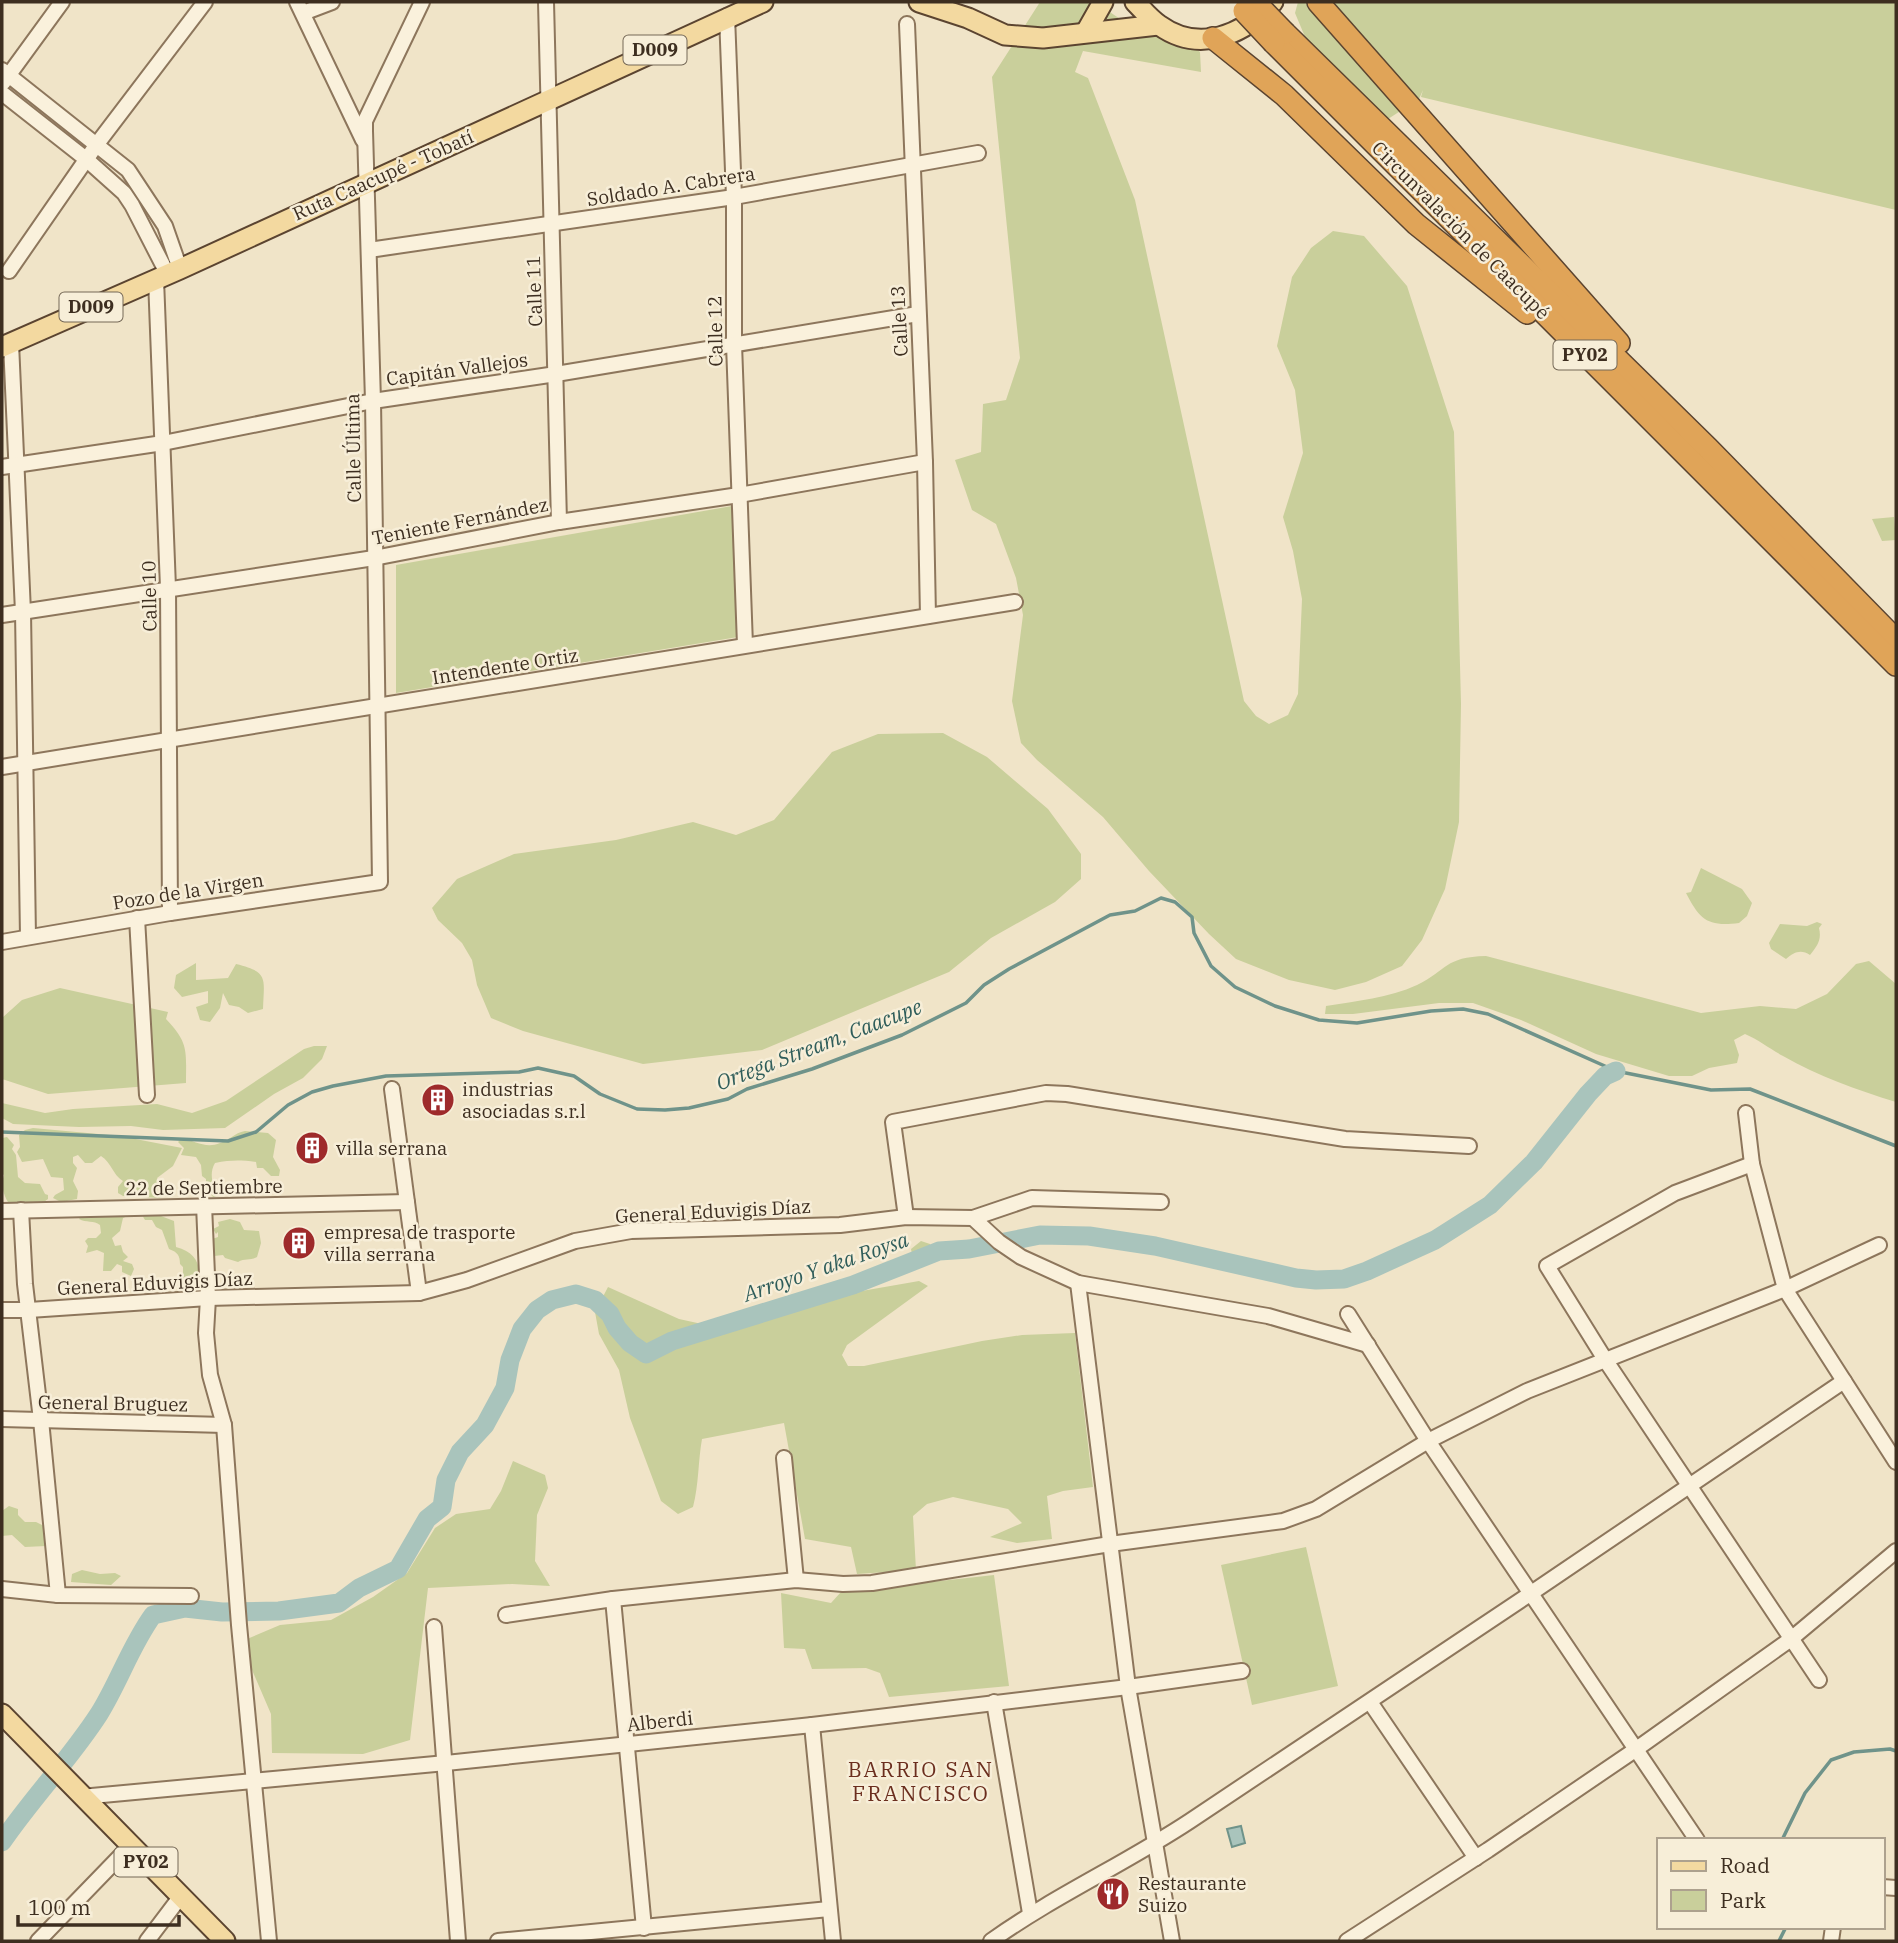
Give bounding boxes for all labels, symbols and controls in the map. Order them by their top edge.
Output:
road number: D009 [624,36,686,64]
street label: Ruta Caacupé - Tobatí [289,124,477,226]
street label: Circunvalación de Caacupé [1367,136,1555,324]
street label: Soldado A. Cabrera [585,161,757,211]
street label: Calle 11 [521,255,547,327]
street label: Calle 13 [885,285,913,357]
road number: D009 [60,292,122,321]
street label: Calle 12 [702,295,728,367]
road number: PY02 [1554,340,1616,370]
street label: Capitán Vallejos [385,347,529,391]
street label: Calle Última [340,393,366,503]
street label: Teniente Fernández [370,492,550,550]
street label: Calle 10 [136,560,162,632]
street label: Intendente Ortiz [430,643,580,689]
street label: Pozo de la Virgen [111,867,265,915]
water label: Ortega Stream, Caacupe [712,992,926,1096]
place label: industrias asociadas s.r.l [462,1077,586,1123]
building icon: industrias asociadas s.r.l [419,1081,457,1119]
building icon: villa serrana [293,1129,331,1167]
place label: villa serrana [336,1136,448,1160]
street label: 22 de Septiembre [125,1174,283,1200]
street label: General Eduvigis Díaz [615,1194,811,1228]
place label: empresa de trasporte villa serrana [324,1220,516,1266]
building icon: empresa de trasporte villa serrana [280,1224,318,1262]
water label: Arroyo Y aka Roysa [737,1224,913,1308]
street label: General Eduvigis Díaz [57,1266,253,1300]
street label: General Bruguez [38,1390,188,1416]
street label: Alberdi [626,1706,694,1736]
district label: BARRIO SAN FRANCISCO [848,1755,994,1807]
legend [1657,1838,1884,1929]
road number: PY02 [114,1848,178,1876]
text: Road [1720,1851,1770,1879]
place label: Restaurante Suizo [1138,1871,1246,1917]
restaurant icon: Restaurante Suizo [1094,1875,1132,1913]
scale bar [18,1884,178,1928]
text: Park [1720,1886,1767,1914]
text: 100 m [28,1893,91,1921]

